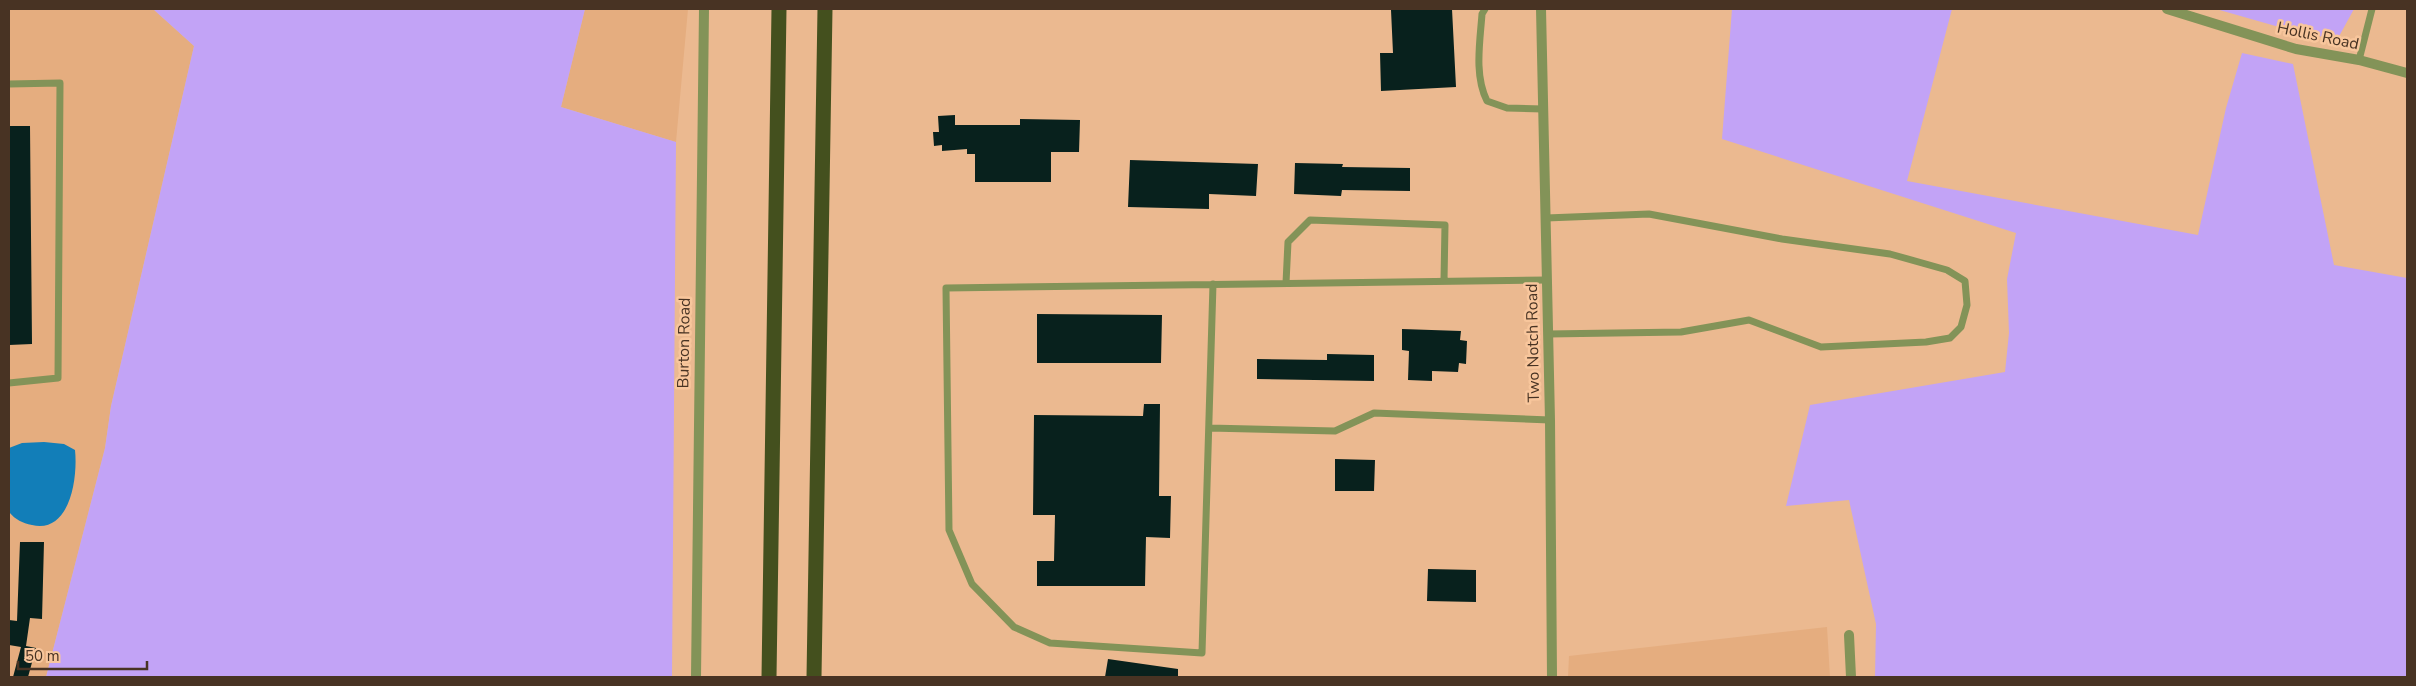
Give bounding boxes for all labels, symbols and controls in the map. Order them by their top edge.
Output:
street label: Hollis Road [2275,17,2361,55]
street label: Two Notch Road [1521,283,1545,403]
street label: Burton Road [672,297,696,389]
scale bar [18,638,146,670]
text: 50 m [25,646,60,666]

